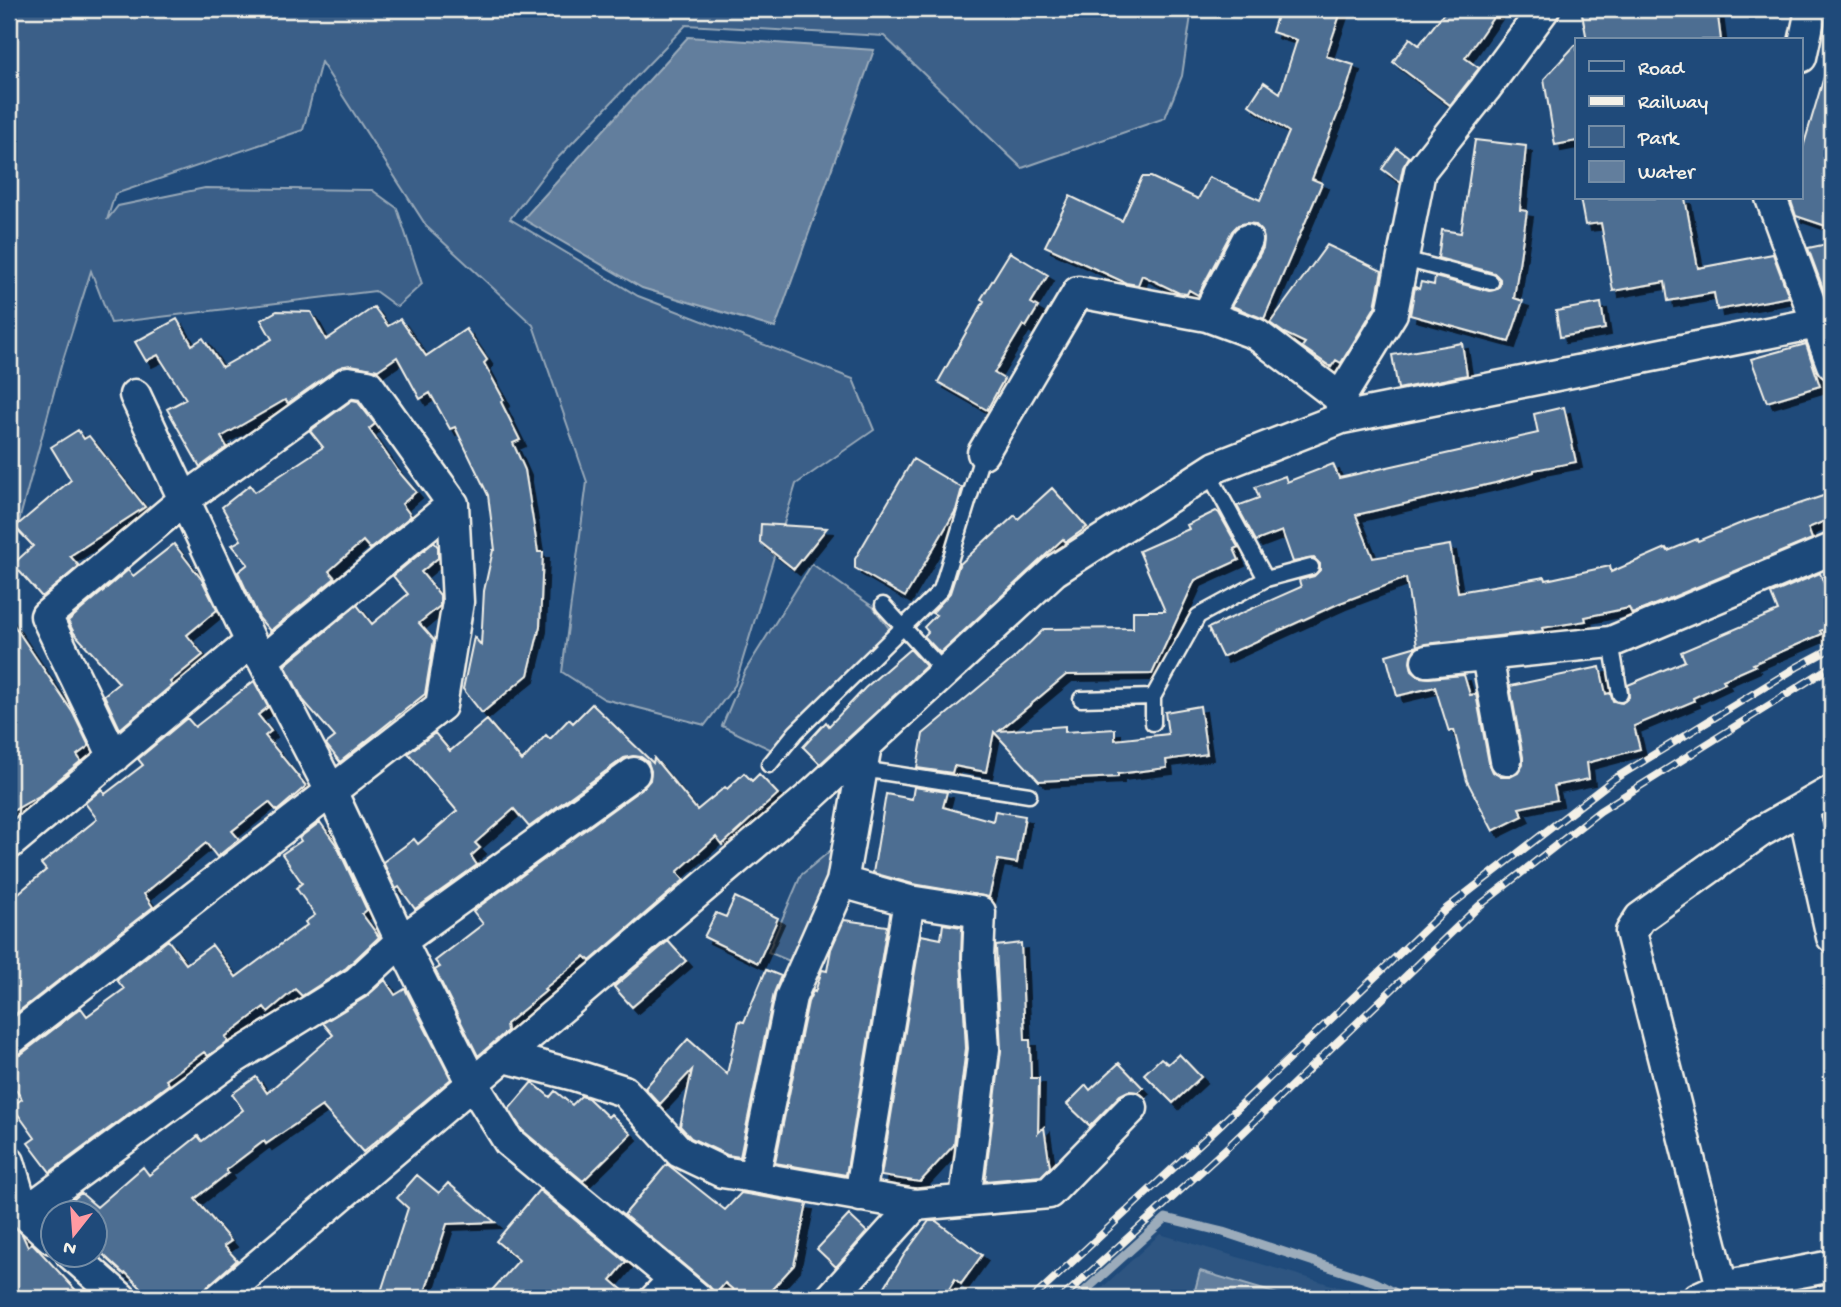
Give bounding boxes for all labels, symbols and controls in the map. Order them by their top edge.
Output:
legend [1575,38,1802,200]
text: Road [1638,58,1686,83]
text: Railway [1638,92,1708,117]
text: Park [1637,128,1681,153]
text: Water [1638,162,1696,187]
north arrow [38,1198,108,1268]
text: N [61,1234,79,1260]

